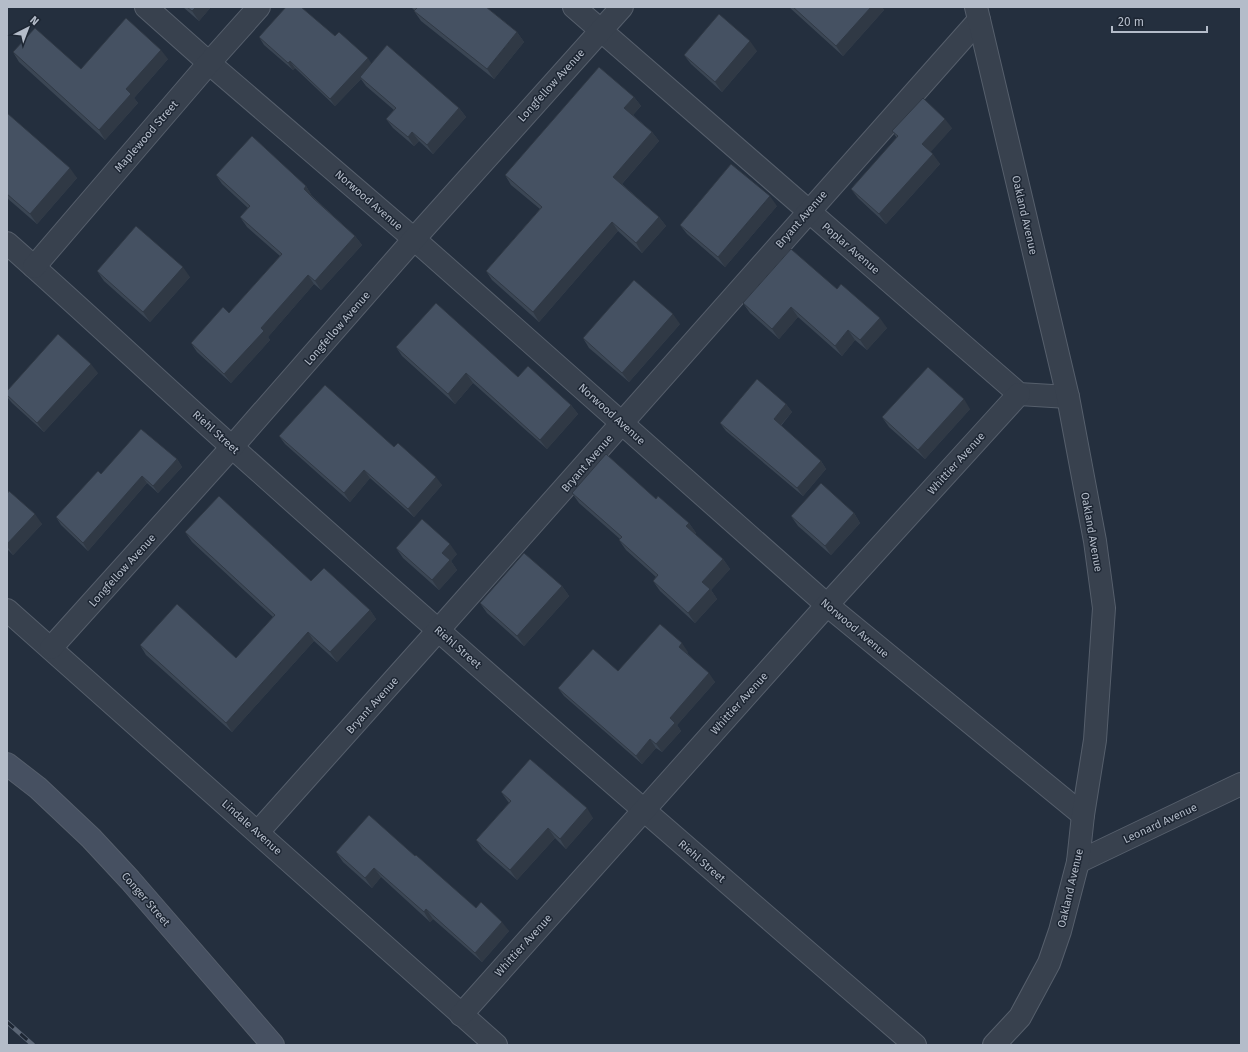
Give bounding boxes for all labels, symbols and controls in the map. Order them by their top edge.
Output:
north arrow [8,8,48,48]
scale bar [1112,8,1207,34]
text: N [27,14,41,28]
text: 20 m [1118,15,1144,29]
street label: Longfellow Avenue [515,46,587,124]
street label: Maplewood Street [112,98,181,175]
street label: Norwood Avenue [332,168,405,233]
street label: Oakland Avenue [1009,174,1040,256]
street label: Bryant Avenue [773,188,830,251]
street label: Poplar Avenue [819,220,882,277]
street label: Longfellow Avenue [302,289,373,368]
street label: Norwood Avenue [576,381,648,448]
street label: Riehl Street [190,408,242,457]
street label: Whittier Avenue [925,430,988,497]
street label: Bryant Avenue [559,432,616,495]
street label: Oakland Avenue [1078,491,1105,573]
street label: Longfellow Avenue [86,531,158,609]
street label: Norwood Avenue [818,596,891,661]
street label: Riehl Street [431,623,484,671]
street label: Whittier Avenue [708,670,771,737]
street label: Bryant Avenue [343,674,401,736]
street label: Lindale Avenue [219,797,284,858]
street label: Leonard Avenue [1121,801,1199,846]
street label: Riehl Street [675,837,728,885]
street label: Oakland Avenue [1055,847,1086,929]
street label: Conger Street [119,870,173,929]
street label: Whittier Avenue [492,912,555,979]

